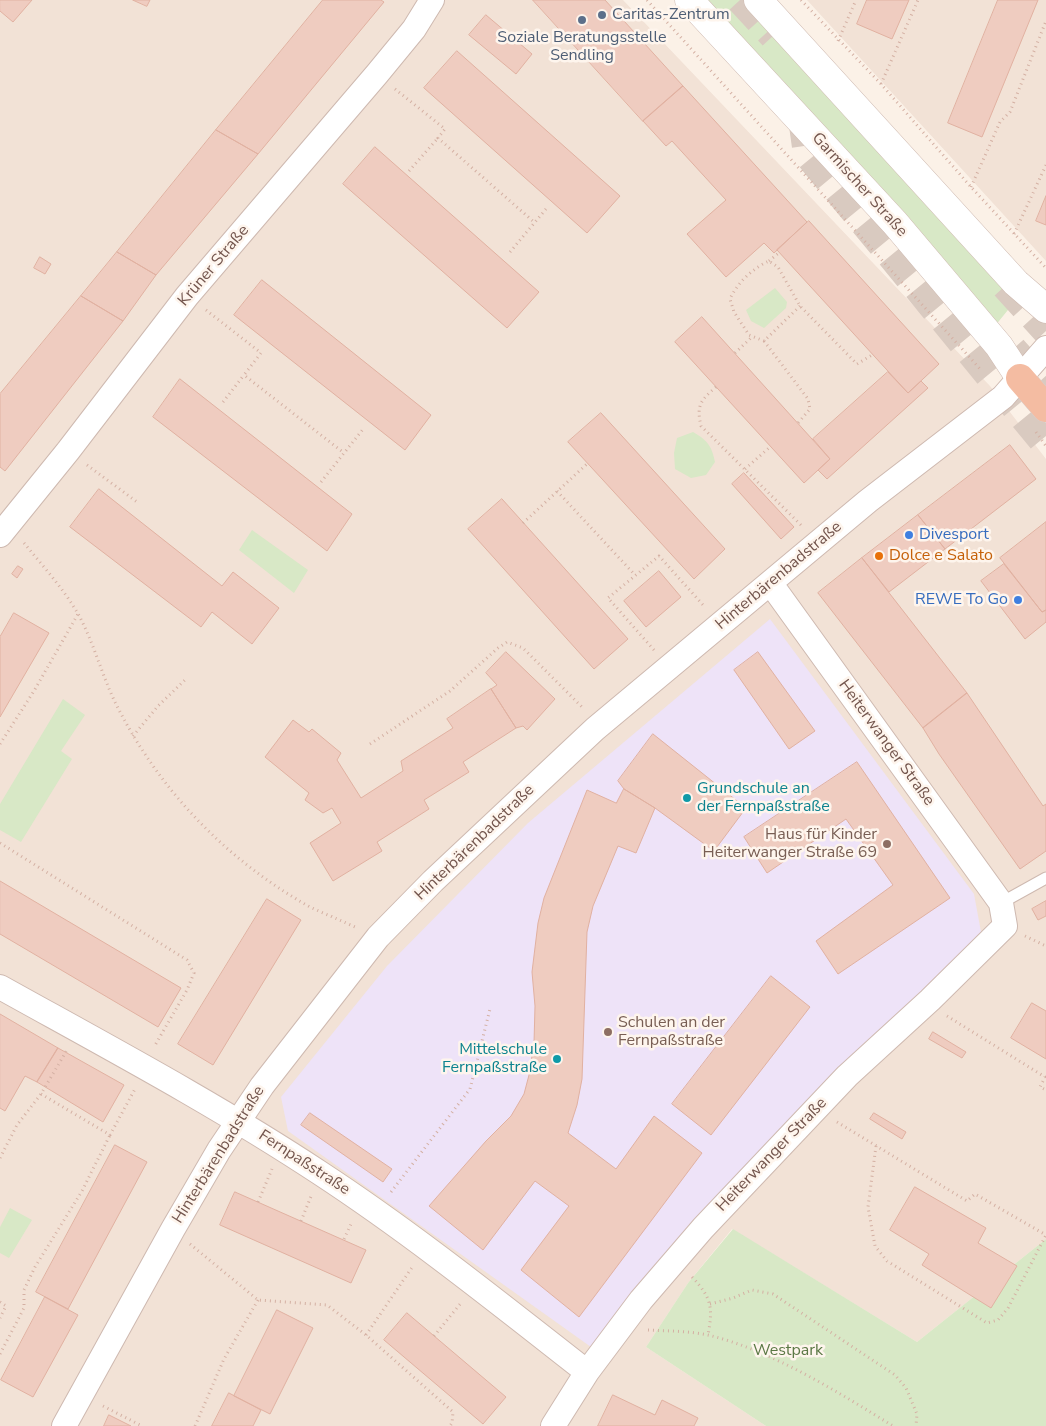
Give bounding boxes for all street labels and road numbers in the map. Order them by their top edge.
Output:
street label: Garmischer Straße [807,129,911,241]
street label: Krüner Straße [174,222,254,310]
street label: Hinterbärenbadstraße [712,518,846,634]
street label: Heiterwanger Straße [834,676,938,810]
street label: Hinterbärenbadstraße [411,781,539,905]
street label: Hinterbärenbadstraße [169,1083,269,1227]
street label: Heiterwanger Straße [713,1094,831,1216]
street label: Fernpaßstraße [255,1126,353,1200]

